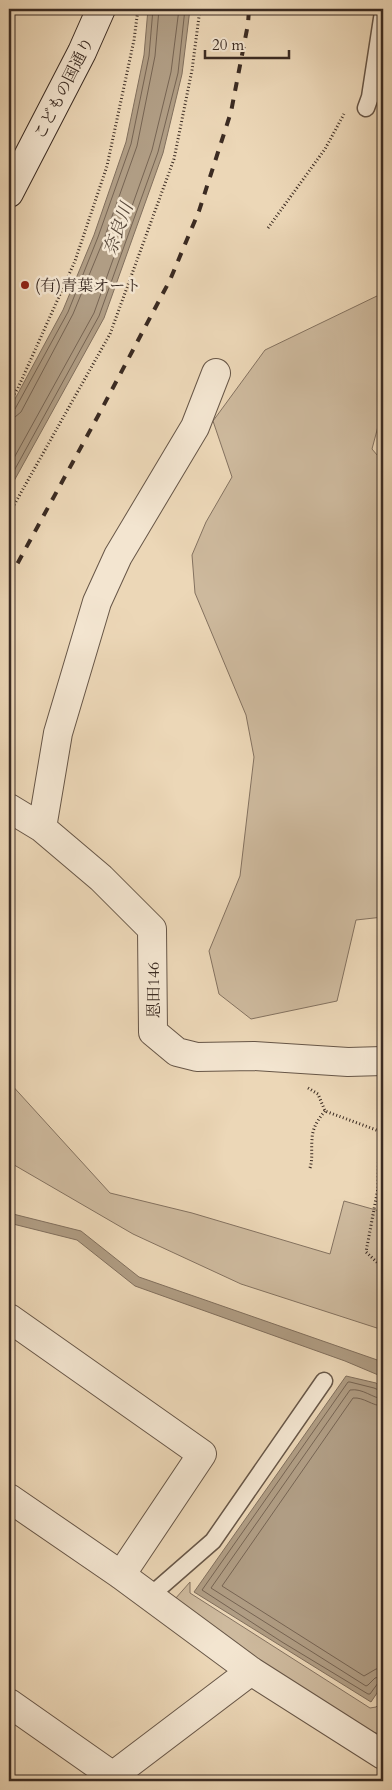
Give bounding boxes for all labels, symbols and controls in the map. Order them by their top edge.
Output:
scale bar [205,28,288,60]
street label: こどもの国通り [29,34,99,143]
text: 20 m [212,35,244,55]
water label: 奈良川 [97,198,140,259]
place label: (有)青葉オート [35,275,141,297]
marker: (有)青葉オート [19,279,31,291]
street label: 恩田146 [143,962,165,1018]

